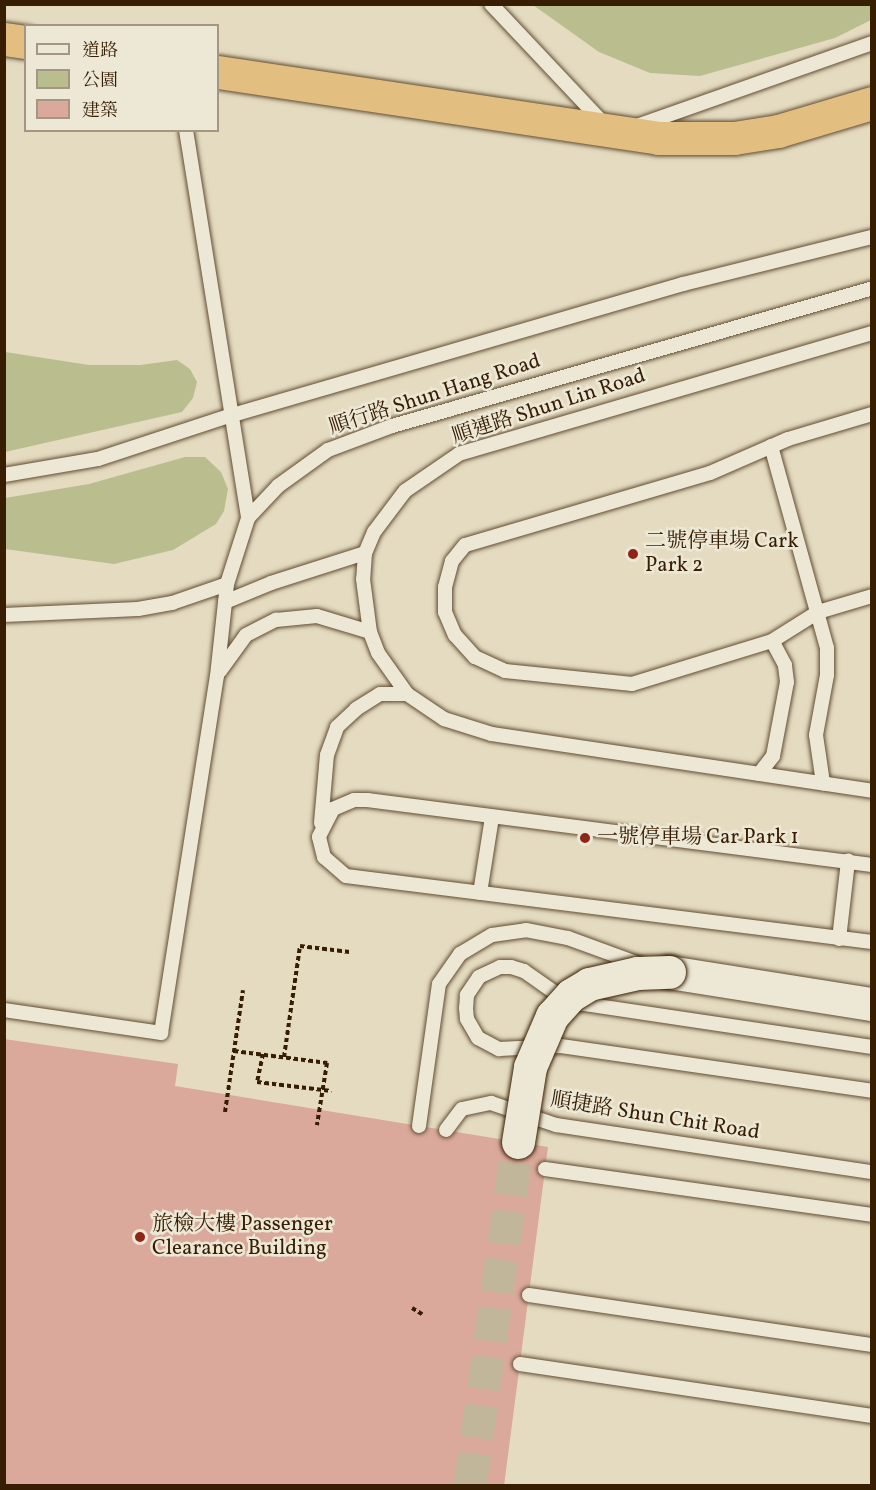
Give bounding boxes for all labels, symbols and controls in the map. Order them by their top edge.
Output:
legend [24,24,219,132]
text: 道路 [82,39,118,64]
text: 公園 [82,69,118,94]
text: 建築 [82,99,118,124]
street label: 順行路 Shun Hang Road [326,349,544,441]
street label: 順連路 Shun Lin Road [449,364,649,450]
place label: 二號停車場 Cark Park 2 [645,529,799,579]
marker: 二號停車場 Cark Park 2 [626,547,640,561]
place label: 一號停車場 Car Park 1 [597,825,799,851]
marker: 一號停車場 Car Park 1 [578,831,592,845]
street label: 順捷路 Shun Chit Road [549,1088,761,1146]
place label: 旅檢大樓 Passenger Clearance Building [152,1212,333,1262]
marker: 旅檢大樓 Passenger Clearance Building [133,1230,147,1244]

